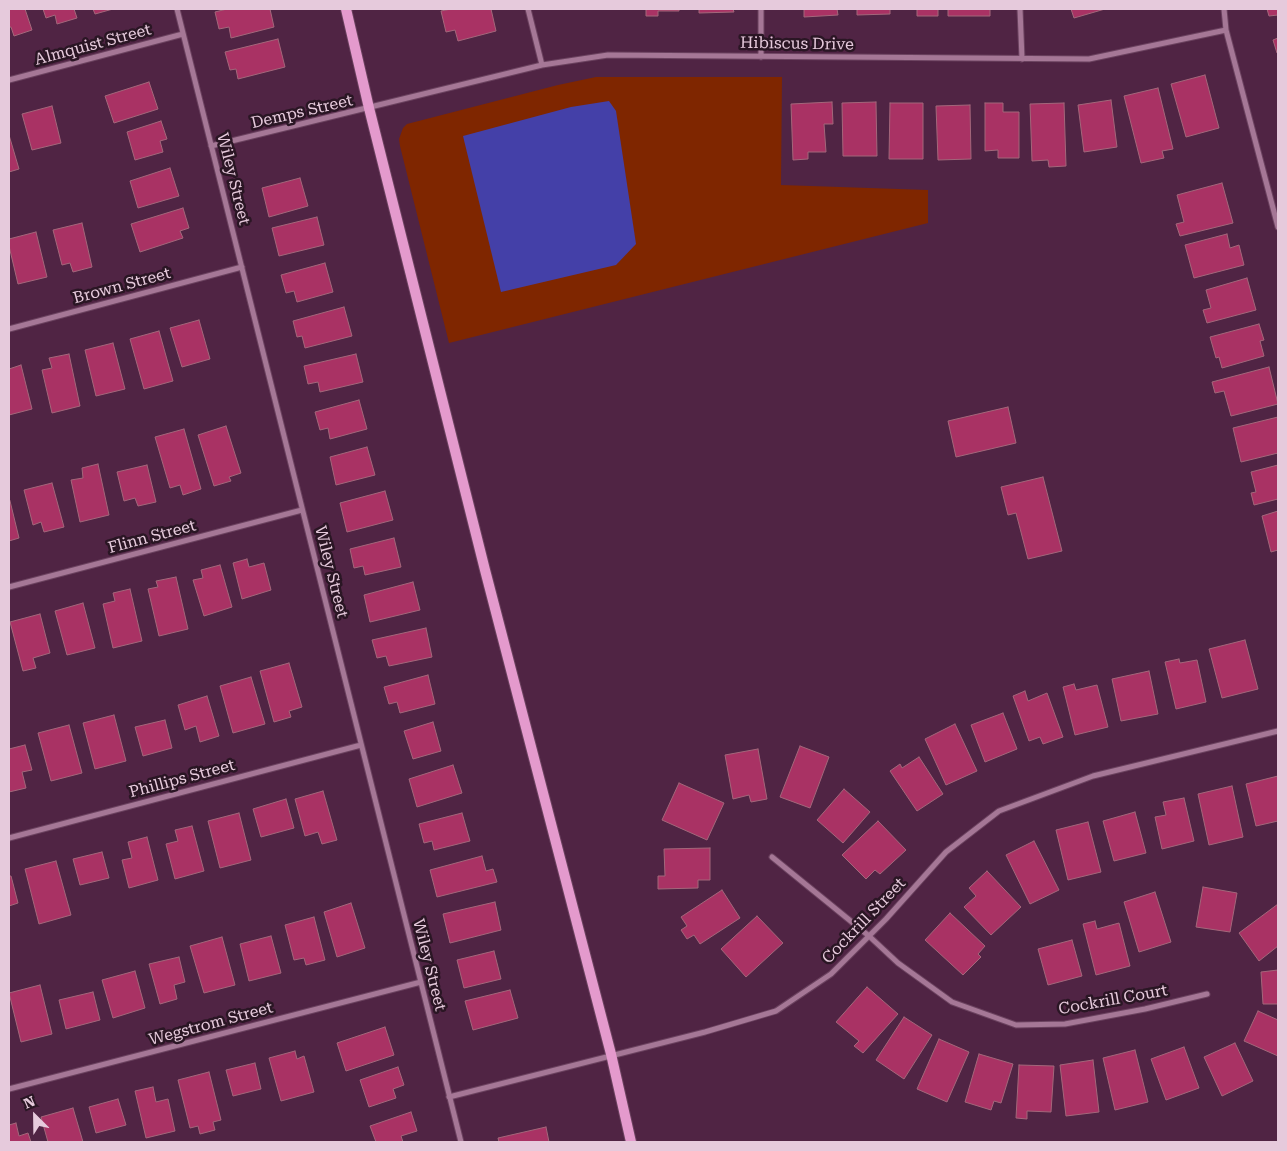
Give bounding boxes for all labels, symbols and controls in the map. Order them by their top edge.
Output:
street label: Almquist Street [33,20,153,70]
street label: Hibiscus Drive [740,33,854,55]
street label: Demps Street [249,91,355,133]
street label: Wiley Street [212,131,254,227]
street label: Brown Street [71,264,173,308]
street label: Flinn Street [106,516,198,558]
street label: Wiley Street [310,524,352,620]
street label: Phillips Street [127,756,237,802]
street label: Cockrill Street [818,874,910,968]
street label: Wiley Street [408,917,450,1013]
street label: Cockrill Court [1057,981,1169,1019]
street label: Wegstrom Street [147,998,275,1050]
north arrow [10,1091,60,1141]
text: N [21,1093,37,1112]

